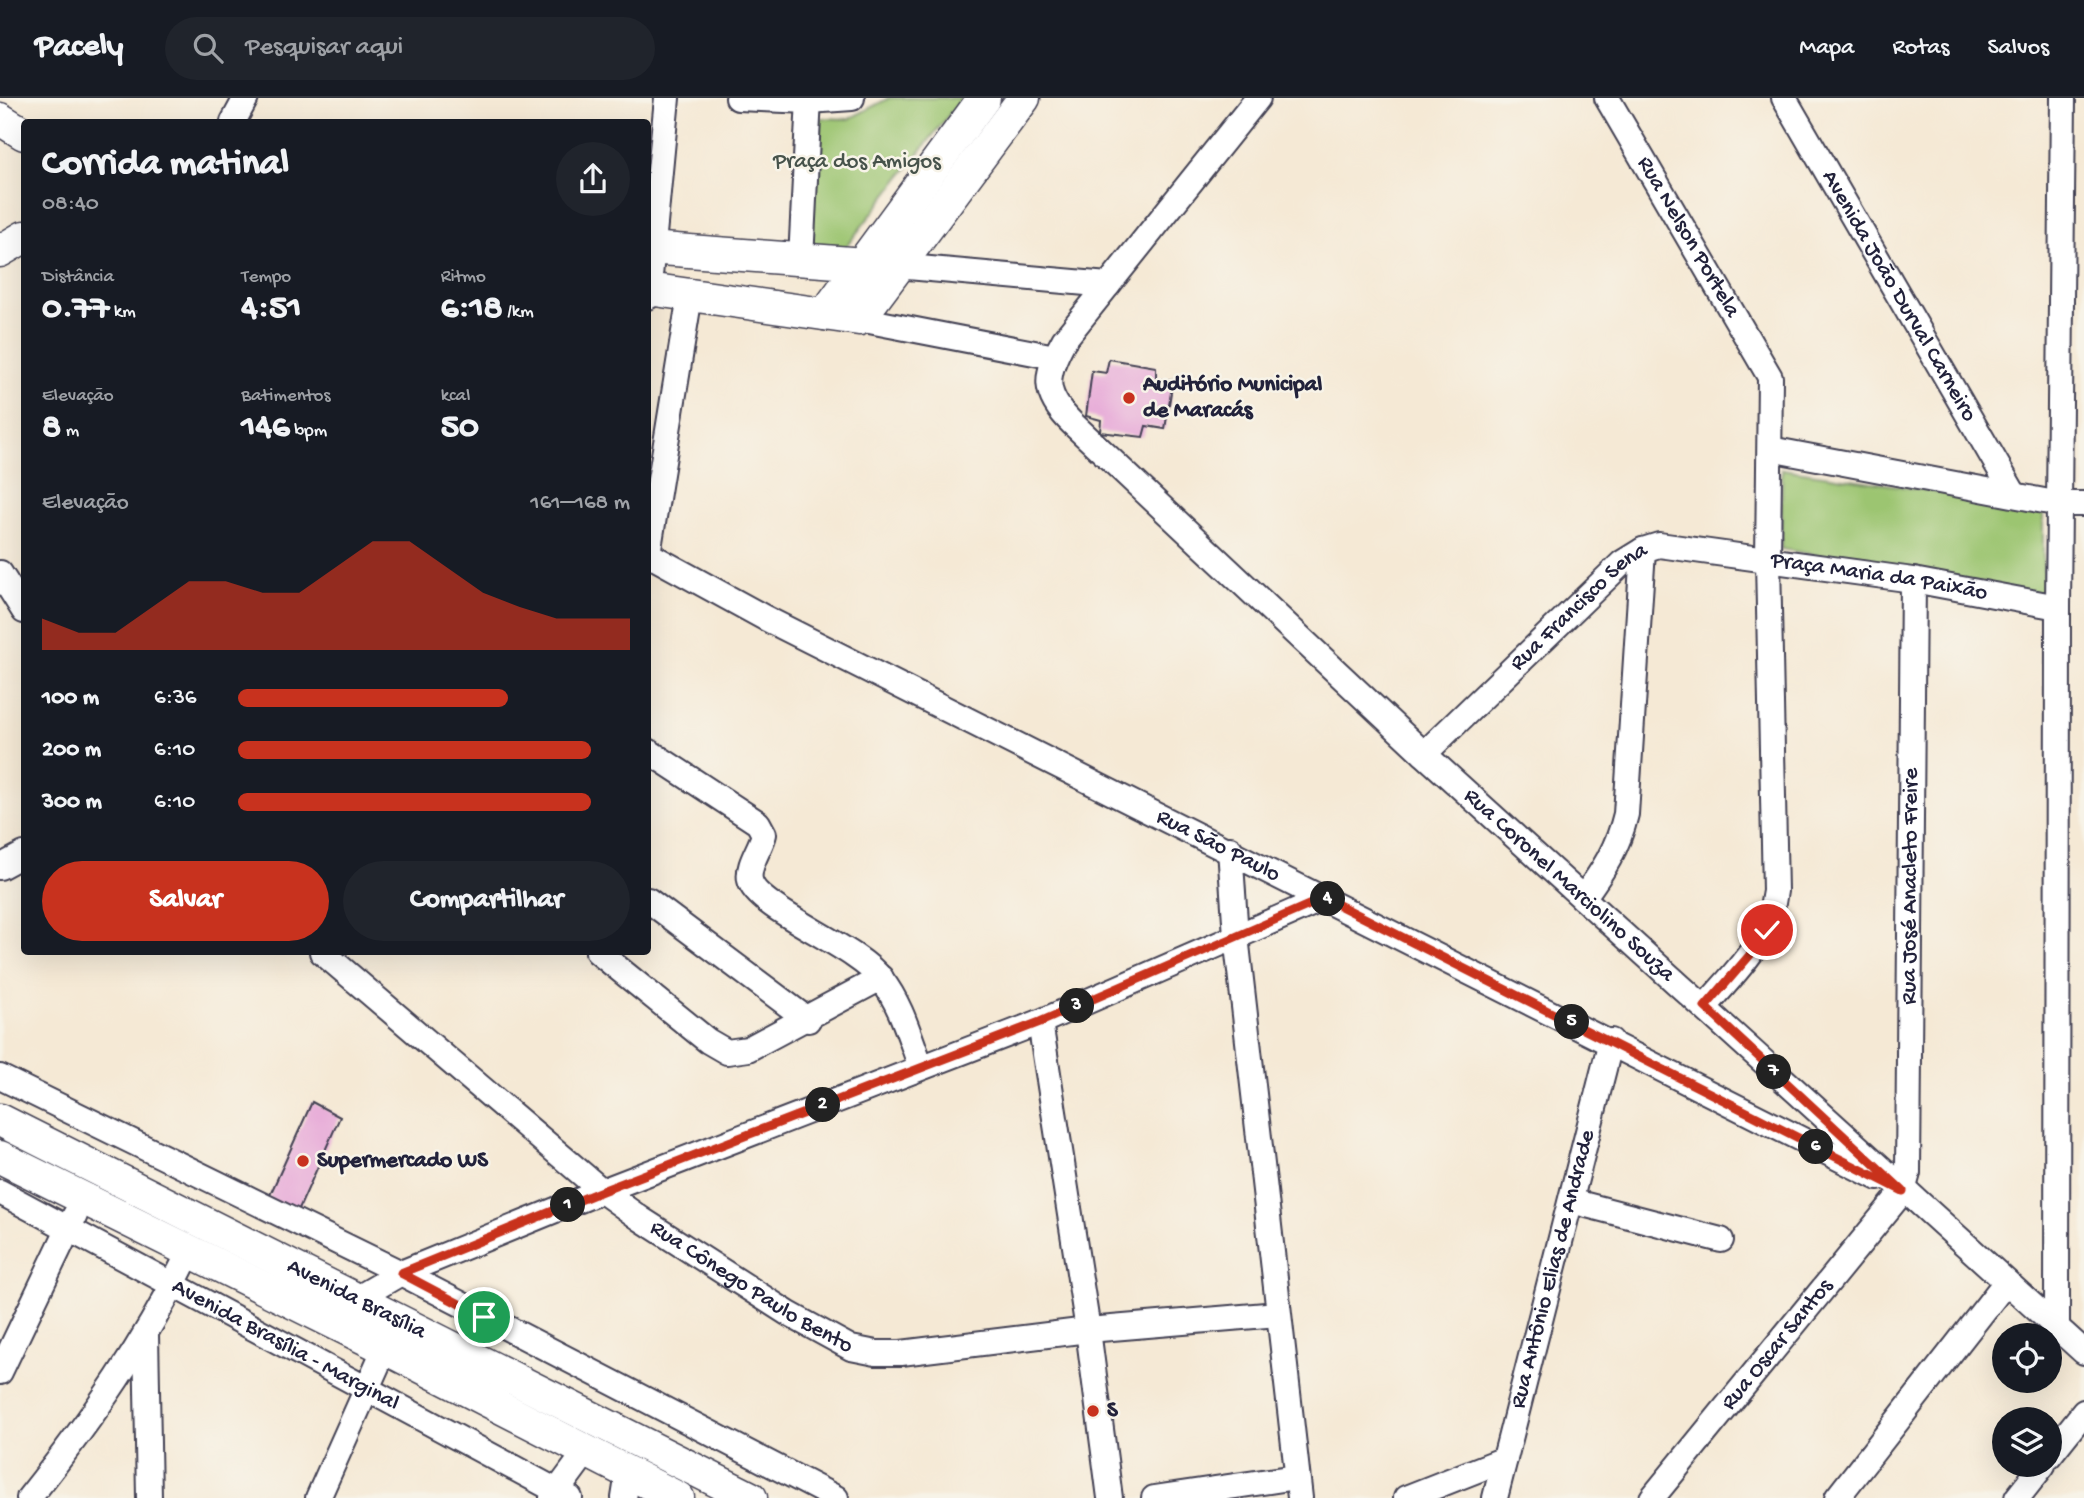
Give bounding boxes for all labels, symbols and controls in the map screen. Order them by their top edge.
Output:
search box [165,17,655,80]
text: Pacely [35,29,123,67]
icon: search [189,29,227,67]
text: Pesquisar aqui [245,33,403,64]
text: Mapa [1799,34,1854,63]
text: Rotas [1892,34,1949,63]
text: Salvos [1987,34,2049,63]
button: share [556,142,630,216]
text: Corrida matinal [42,143,289,187]
park label: Praça dos Amigos [772,149,941,176]
street label: Rua Nelson Portela [1631,152,1746,323]
street label: Avenida João Durval Carneiro [1815,165,1983,427]
text: 08:40 [42,191,99,218]
text: Distância [42,266,114,289]
text: Tempo [241,266,291,289]
text: Ritmo [441,266,486,289]
text: 0.77 [42,289,109,330]
text: 4:51 [241,289,301,330]
text: 6:18 [441,289,503,330]
text: km [109,301,136,324]
text: /km [503,301,534,324]
place label: Auditório Municipal de Maracás [1142,372,1322,425]
text: Elevação [42,385,114,408]
text: Batimentos [241,385,330,408]
text: kcal [441,385,470,408]
marker: Auditório Municipal de Maracás [1121,390,1137,406]
text: 8 [42,408,61,449]
text: 146 [241,408,290,449]
text: 50 [441,408,479,449]
text: m [61,420,79,443]
text: bpm [290,420,327,443]
text: Elevação [42,490,129,517]
text: 161–168 m [530,490,630,517]
street label: Rua Francisco Sena [1505,536,1654,677]
street label: Praça Maria da Paixão [1768,547,1990,607]
text: 100 m [42,685,99,712]
text: 6:36 [154,685,196,712]
text: 200 m [42,737,101,764]
text: 6:10 [154,737,195,764]
street label: Rua José Anacleto Freire [1896,767,1925,1005]
street label: Rua Coronel Marciolino Souza [1458,783,1681,989]
text: 300 m [42,789,102,816]
text: 6:10 [154,789,195,816]
street label: Rua São Paulo [1152,804,1285,888]
button: Salvar [42,861,329,941]
button: Compartilhar [343,861,630,941]
pin: 4 [1310,882,1346,916]
text: 4 [1323,887,1332,910]
pin [1737,900,1797,960]
icon: check [1748,911,1786,949]
pin: 3 [1060,988,1094,1024]
text: 3 [1072,994,1081,1017]
pin: 5 [1554,1004,1590,1040]
text: 5 [1567,1010,1577,1033]
pin: 7 [1756,1054,1792,1090]
text: 7 [1769,1060,1778,1083]
pin: 2 [806,1088,840,1122]
text: 2 [818,1093,827,1116]
street label: Rua Antônio Elias de Andrade [1505,1126,1602,1411]
pin: 6 [1798,1130,1834,1164]
text: 6 [1811,1135,1820,1158]
place label: Supermercado WS [317,1148,489,1175]
marker: Supermercado WS [295,1153,311,1169]
pin: 1 [550,1188,586,1222]
text: 1 [564,1193,571,1216]
street label: Rua Cônego Paulo Bento [645,1215,858,1360]
street label: Avenida Brasília [282,1253,432,1346]
street label: Avenida Brasília - Marginal [167,1273,404,1417]
street label: Rua Oscar Santos [1716,1273,1839,1416]
pin [454,1287,514,1347]
icon: arrive [465,1298,503,1336]
map controls [1992,1323,2062,1477]
button: locate [1992,1323,2062,1393]
place label: S [1107,1398,1119,1425]
marker: S [1085,1403,1101,1419]
button: layers [1992,1407,2062,1477]

